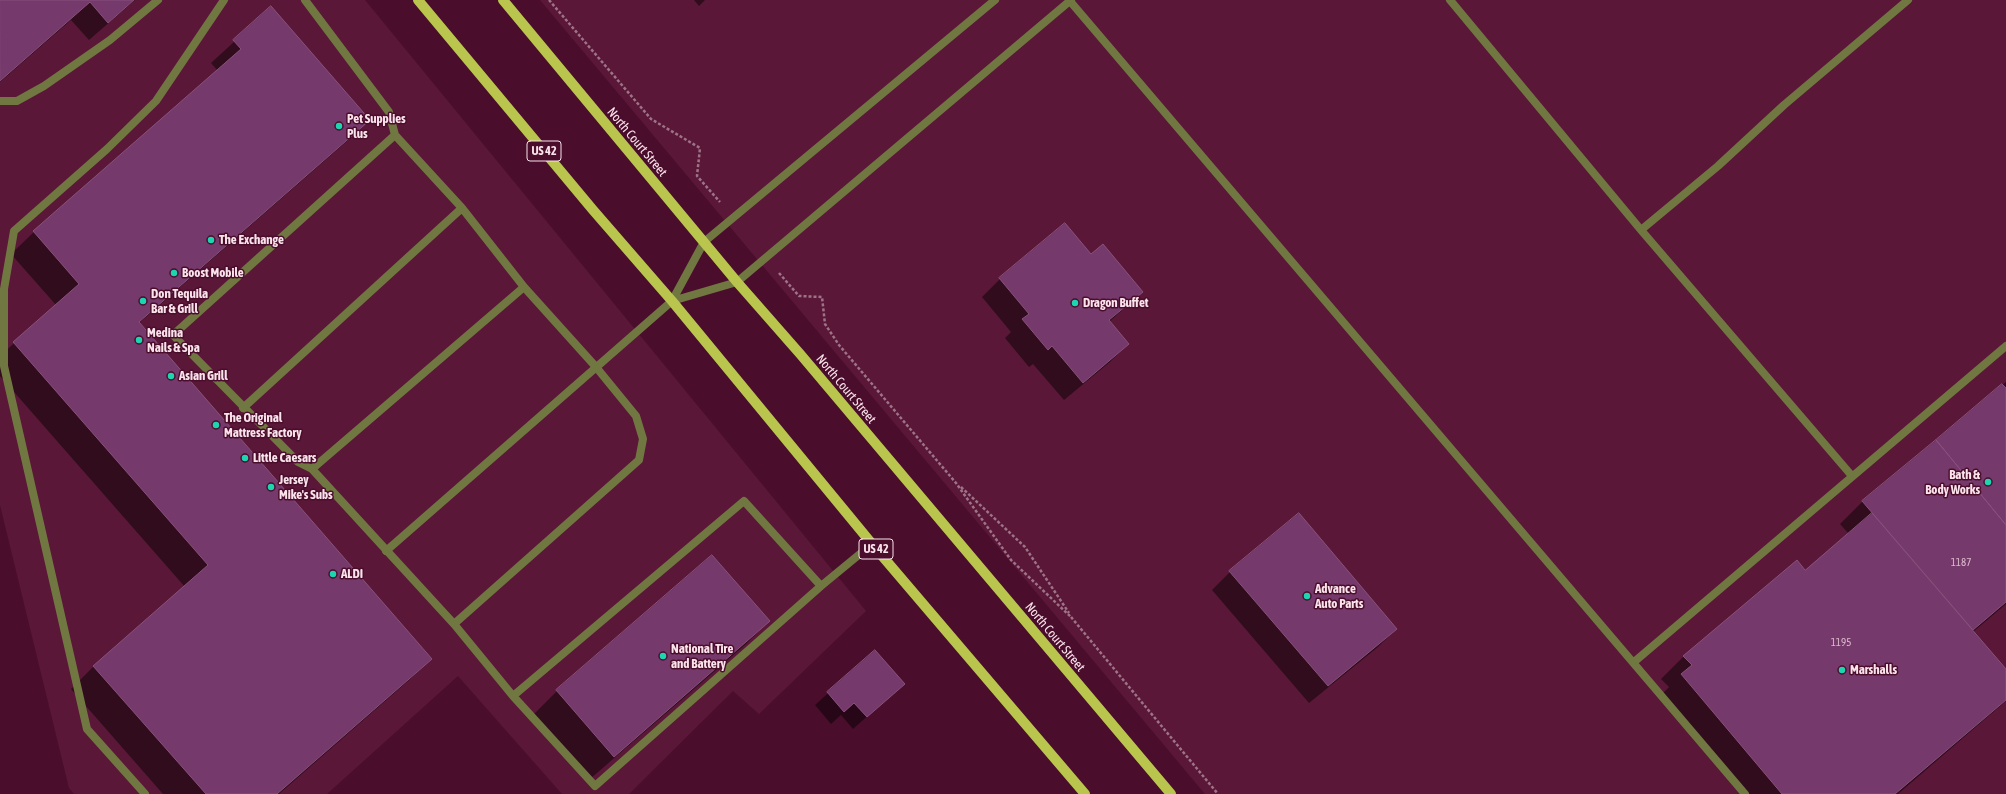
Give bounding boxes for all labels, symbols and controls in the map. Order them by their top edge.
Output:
street label: North Court Street [604,104,670,180]
place label: Pet Supplies Plus [347,111,406,142]
marker: Pet Supplies Plus [334,121,344,131]
road number: US 42 [527,141,561,161]
place label: The Exchange [219,232,284,248]
marker: The Exchange [206,235,216,245]
place label: Boost Mobile [182,265,244,281]
marker: Boost Mobile [169,268,179,278]
place label: Don Tequila Bar & Grill [151,286,208,317]
place label: Dragon Buffet [1083,295,1149,311]
marker: Don Tequila Bar & Grill [138,296,148,306]
marker: Dragon Buffet [1070,298,1080,308]
place label: Medina Nails & Spa [147,325,200,356]
marker: Medina Nails & Spa [134,335,144,345]
street label: North Court Street [813,351,879,427]
place label: Asian Grill [179,368,228,384]
marker: Asian Grill [166,371,176,381]
place label: The Original Mattress Factory [224,410,302,441]
marker: The Original Mattress Factory [211,420,221,430]
place label: Little Caesars [253,450,316,466]
marker: Little Caesars [240,453,250,463]
place label: Bath & Body Works [1925,467,1980,498]
place label: Jersey Mike's Subs [279,472,333,503]
marker: Bath & Body Works [1983,477,1993,487]
marker: Jersey Mike's Subs [266,482,276,492]
road number: US 42 [859,539,893,559]
house number: 1187 [1951,556,1971,570]
place label: ALDI [341,566,363,582]
marker: ALDI [328,569,338,579]
place label: Advance Auto Parts [1315,581,1363,612]
marker: Advance Auto Parts [1302,591,1312,601]
street label: North Court Street [1022,599,1088,675]
house number: 1195 [1831,636,1851,650]
place label: National Tire and Battery [671,641,733,672]
marker: National Tire and Battery [658,651,668,661]
place label: Marshalls [1850,662,1897,678]
marker: Marshalls [1837,665,1847,675]

